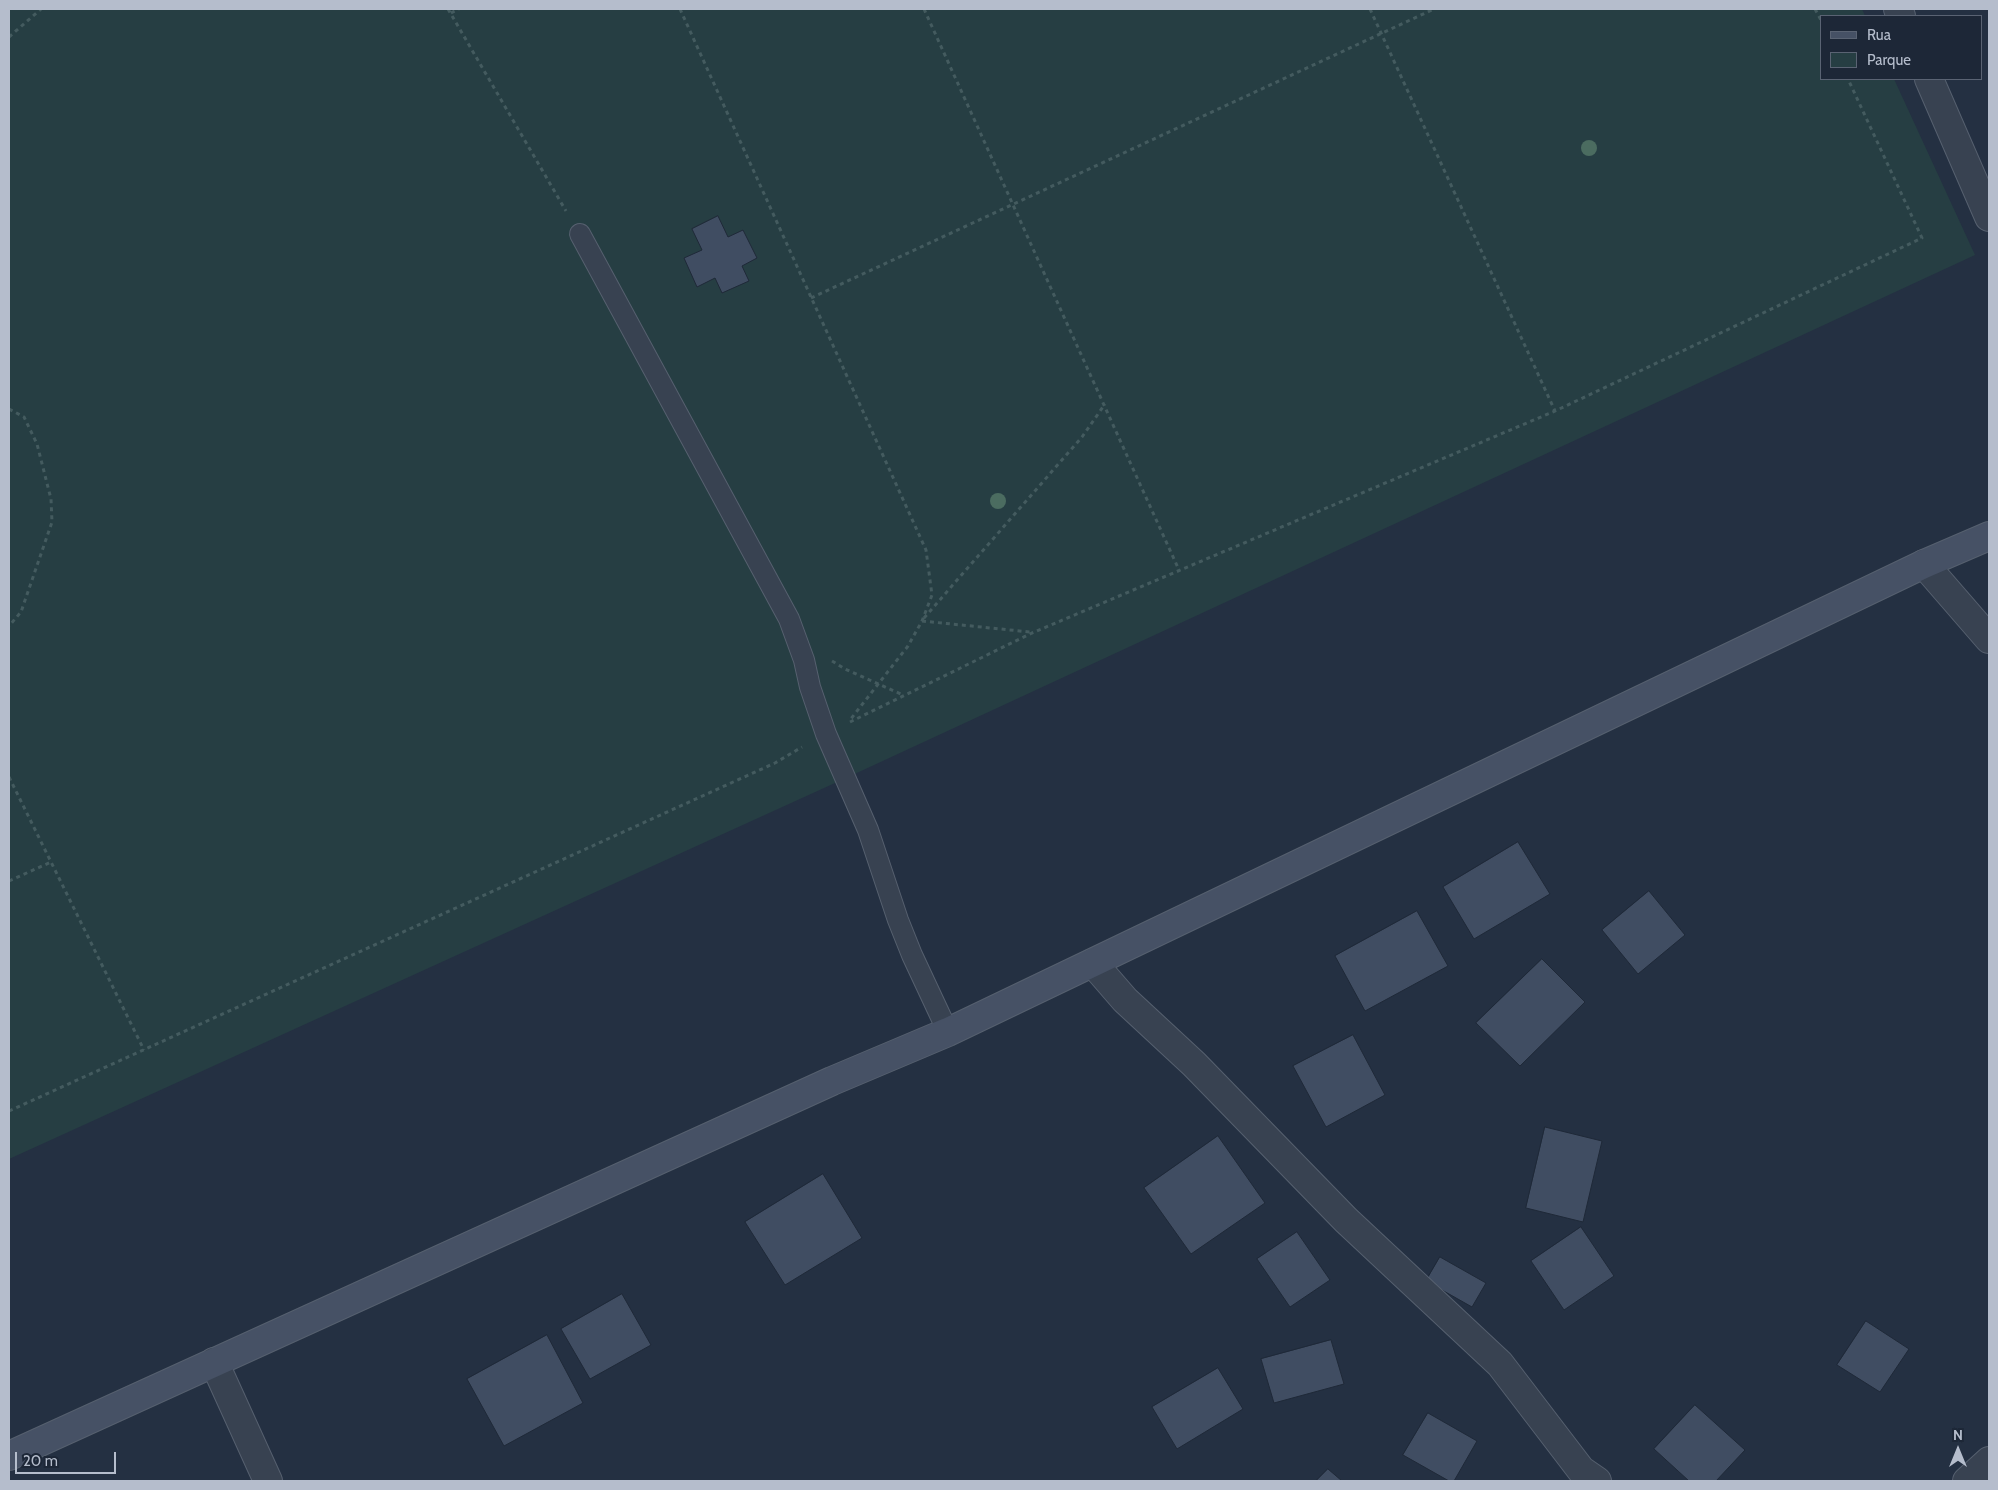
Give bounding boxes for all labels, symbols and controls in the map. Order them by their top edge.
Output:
legend [1820,15,1983,80]
text: Rua [1867,26,1891,44]
text: Parque [1867,51,1911,69]
north arrow [1933,1425,1983,1475]
text: N [1953,1426,1963,1444]
scale bar [18,1442,119,1474]
text: 20 m [23,1452,58,1470]

